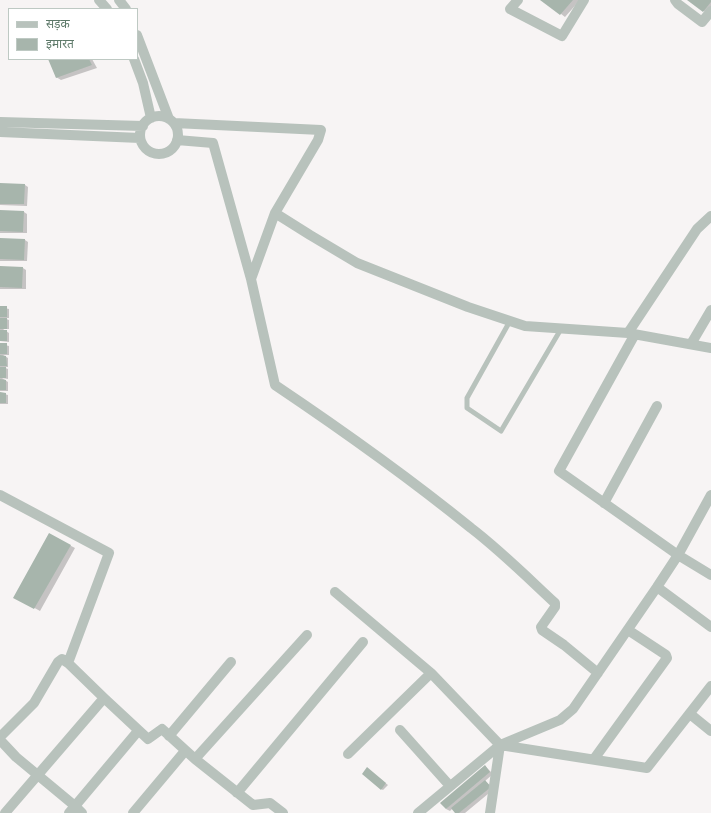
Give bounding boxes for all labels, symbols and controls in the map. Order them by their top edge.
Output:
legend [8,8,138,60]
text: सड़क [46,16,70,31]
text: इमारत [46,36,74,51]

